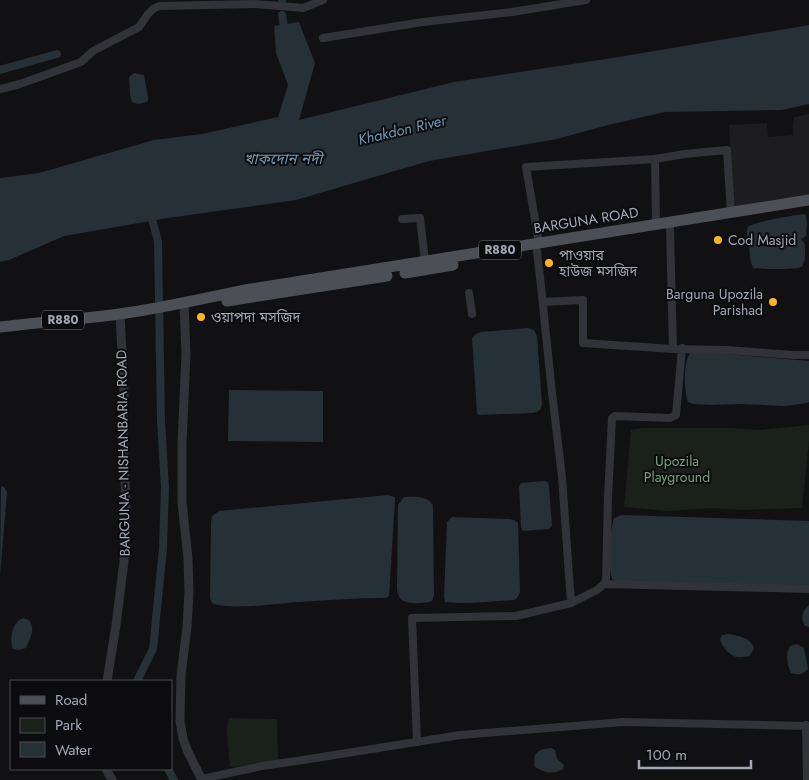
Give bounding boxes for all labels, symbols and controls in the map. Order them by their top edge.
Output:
water label: Khakdon River [356,109,449,151]
water label: খাকদোন নদী [244,148,325,170]
street label: BARGUNA ROAD [532,202,640,238]
place label: Cod Masjid [728,230,796,250]
marker: Cod Masjid [712,234,724,246]
road number: R880 [479,240,521,260]
place label: পাওয়ার হাউজ মসজিদ [558,245,638,281]
marker: পাওয়ার হাউজ মসজিদ [543,257,555,269]
place label: Barguna Upozila Parishad [666,284,763,320]
marker: Barguna Upozila Parishad [767,296,779,308]
place label: ওয়াপদা মসজিদ [211,307,301,327]
road number: R880 [42,310,84,330]
marker: ওয়াপদা মসজিদ [195,311,207,323]
street label: BARGUNA - NISHANBARIA ROAD [111,350,135,556]
park label: Upozila Playground [644,451,710,487]
legend [10,680,172,770]
text: Road [55,689,87,711]
text: Park [55,714,82,736]
scale bar [639,738,752,770]
text: Water [55,739,93,761]
text: 100 m [646,744,687,766]

